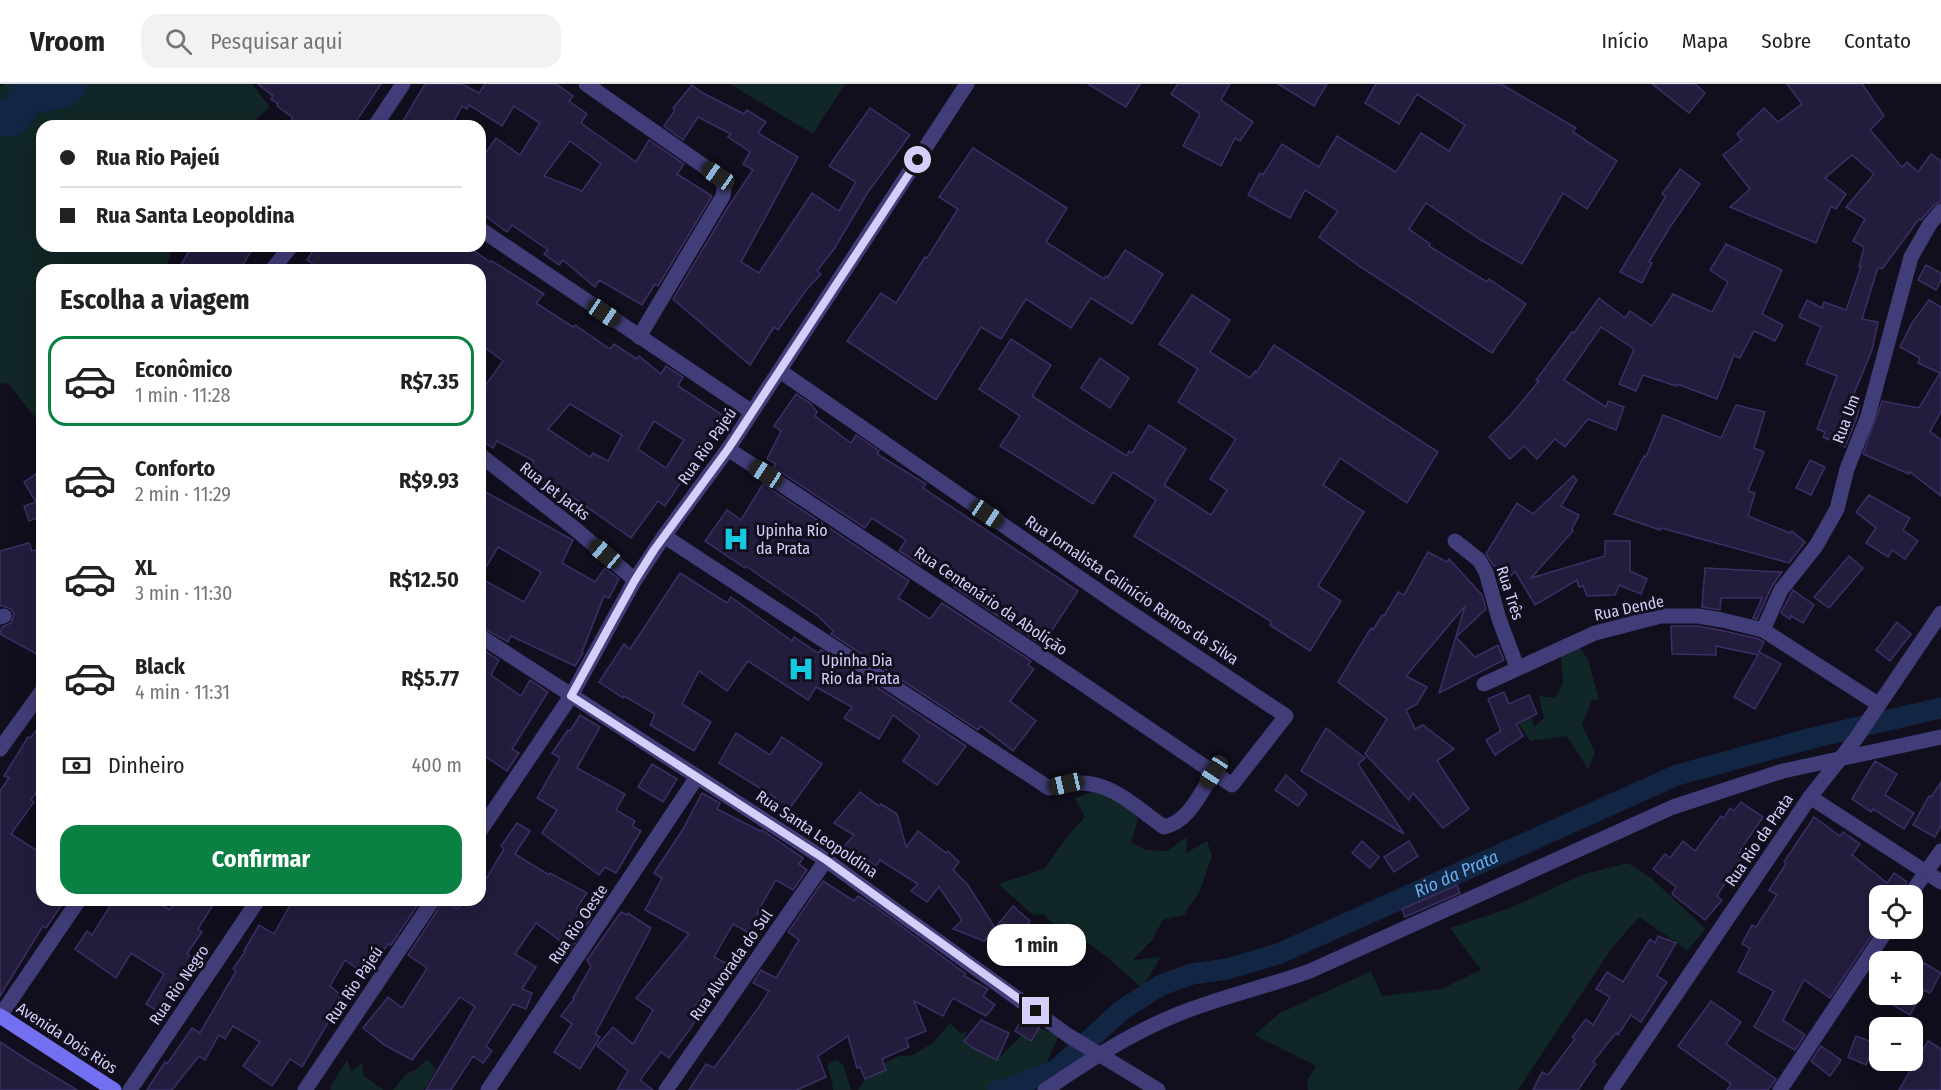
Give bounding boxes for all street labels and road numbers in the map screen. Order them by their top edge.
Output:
street label: Rua Um [1828,392,1864,446]
street label: Rua Rio Pajeú [674,404,740,488]
street label: Rua Jet Jacks [516,458,594,524]
street label: Rua Jornalista Calinício Ramos da Silva [1022,511,1242,669]
street label: Rua Centenário da Abolição [911,543,1071,659]
street label: Rua Três [1492,564,1528,622]
street label: Rua Dende [1592,591,1666,625]
street label: Rua Santa Leopoldina [753,786,882,882]
street label: Rua Rio da Prata [1721,790,1797,890]
street label: Rua Rio Oeste [545,881,611,967]
street label: Rua Alvorada do Sul [686,906,776,1024]
street label: Rua Rio Negro [145,941,213,1029]
street label: Rua Rio Pajeú [321,943,387,1027]
street label: Avenida Dois Rios [13,998,121,1078]

